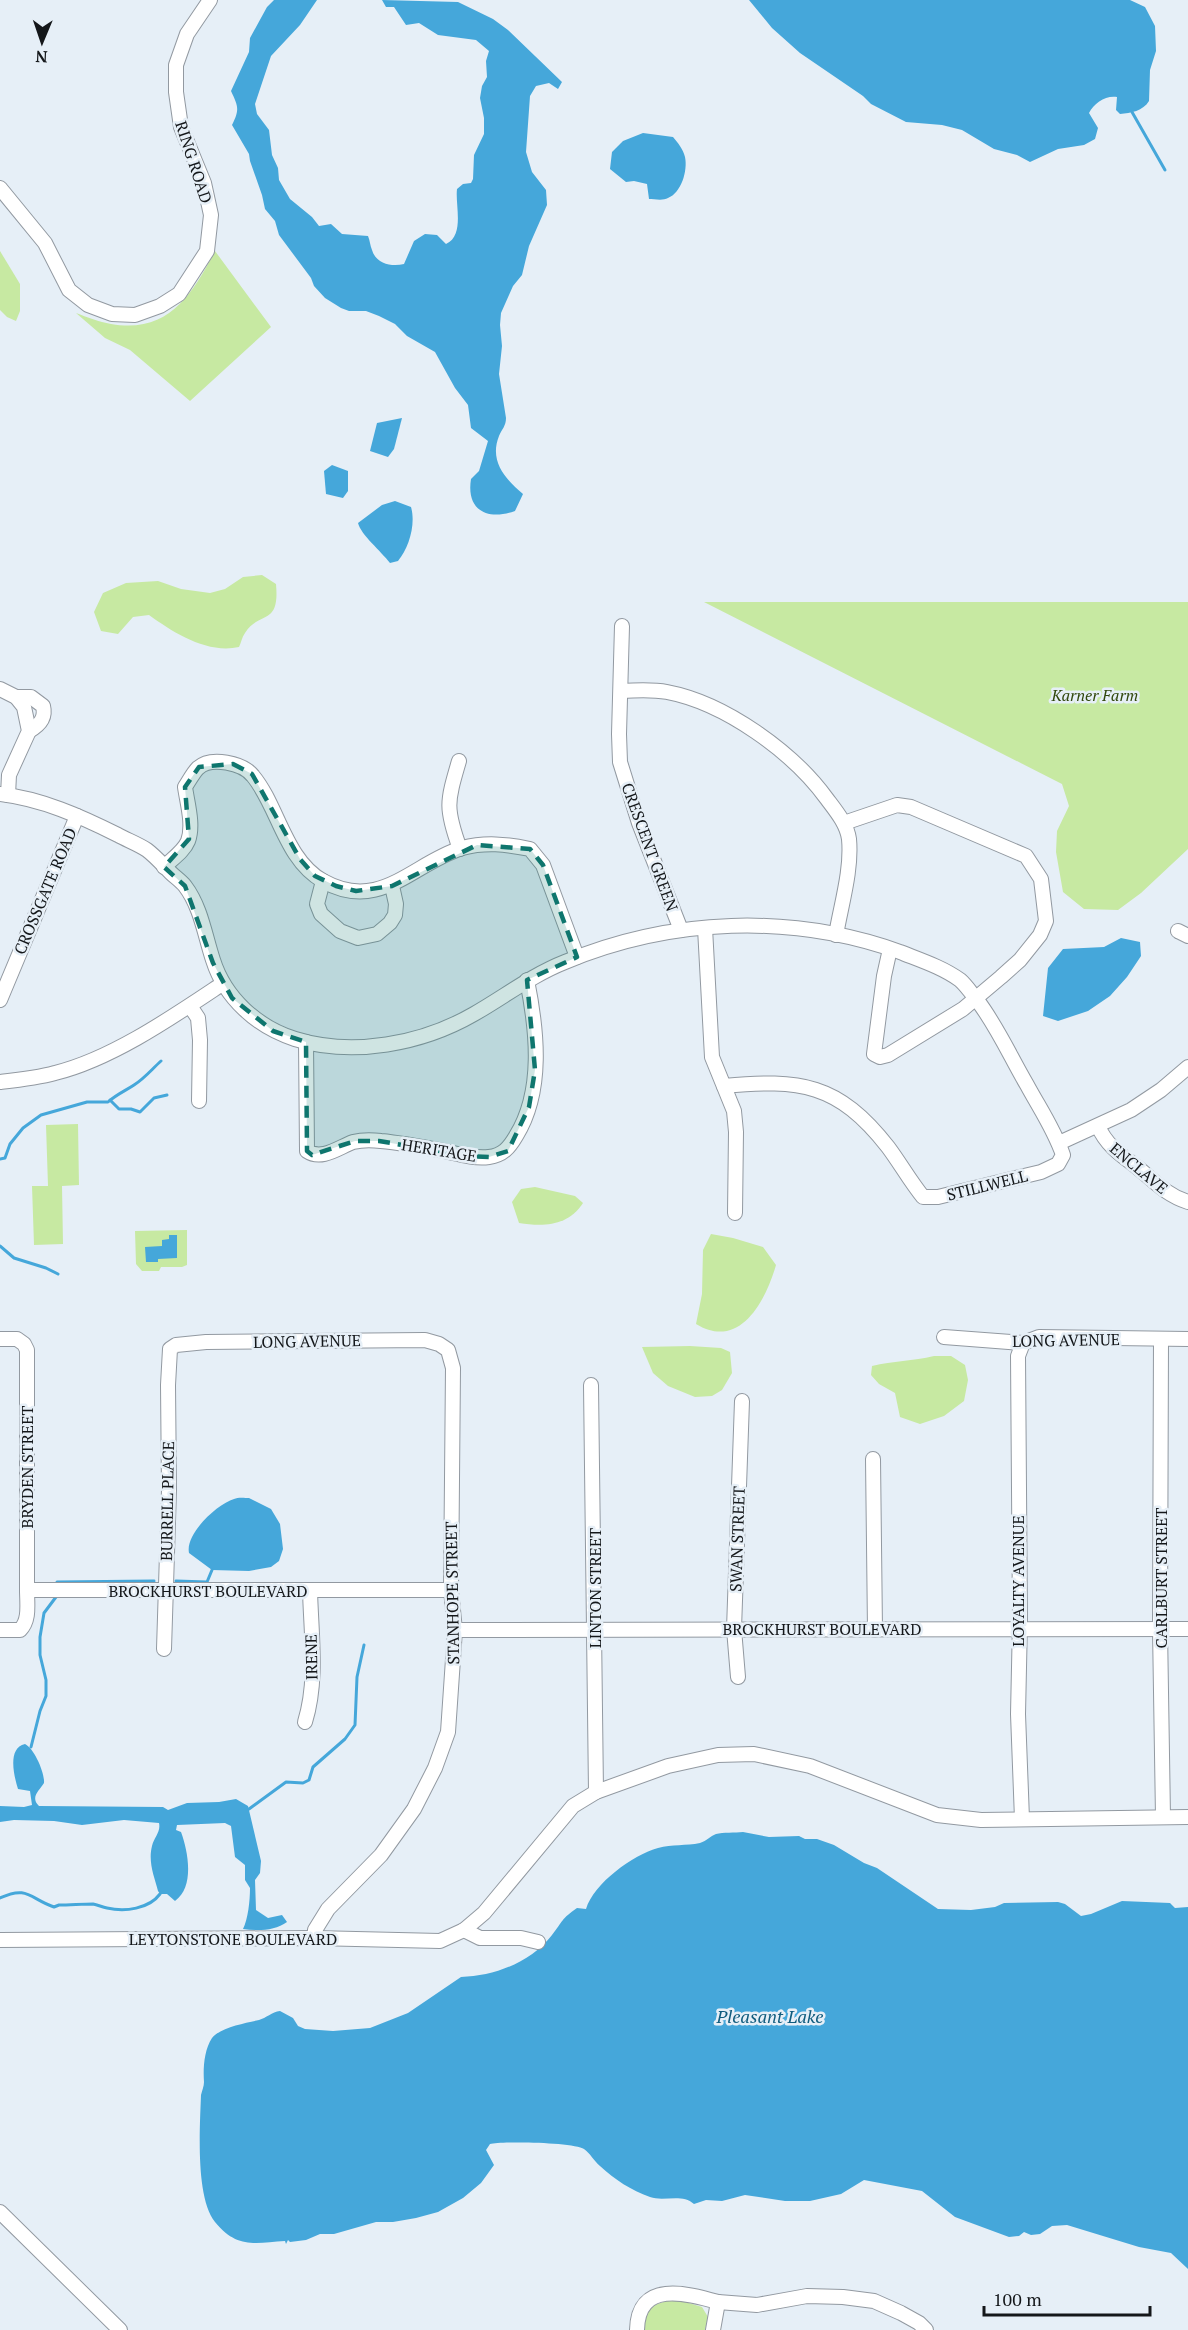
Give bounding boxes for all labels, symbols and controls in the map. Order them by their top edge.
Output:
north arrow [12,12,72,72]
text: N [35,46,48,68]
street label: RING ROAD [170,118,218,206]
park label: Karner Farm [1051,684,1138,706]
street label: CRESCENT GREEN [617,780,684,914]
street label: CROSSGATE ROAD [8,824,82,958]
street label: HERITAGE [400,1133,478,1167]
street label: ENCLAVE [1105,1137,1173,1199]
street label: STILLWELL [944,1164,1030,1206]
street label: LONG AVENUE [1012,1328,1120,1352]
street label: LONG AVENUE [253,1329,361,1353]
street label: BRYDEN STREET [16,1406,38,1528]
street label: BURRELL PLACE [155,1441,179,1561]
street label: SWAN STREET [724,1486,750,1592]
street label: CARLBURT STREET [1150,1508,1172,1648]
street label: LOYALTY AVENUE [1007,1515,1029,1647]
street label: STANHOPE STREET [440,1521,464,1665]
street label: LINTON STREET [584,1528,606,1648]
street label: BROCKHURST BOULEVARD [108,1580,308,1602]
street label: BROCKHURST BOULEVARD [722,1618,922,1640]
street label: IRENE [300,1634,322,1680]
street label: LEYTONSTONE BOULEVARD [129,1928,337,1950]
water label: Pleasant Lake [716,2004,823,2028]
scale bar [984,2279,1150,2317]
text: 100 m [993,2287,1042,2311]

